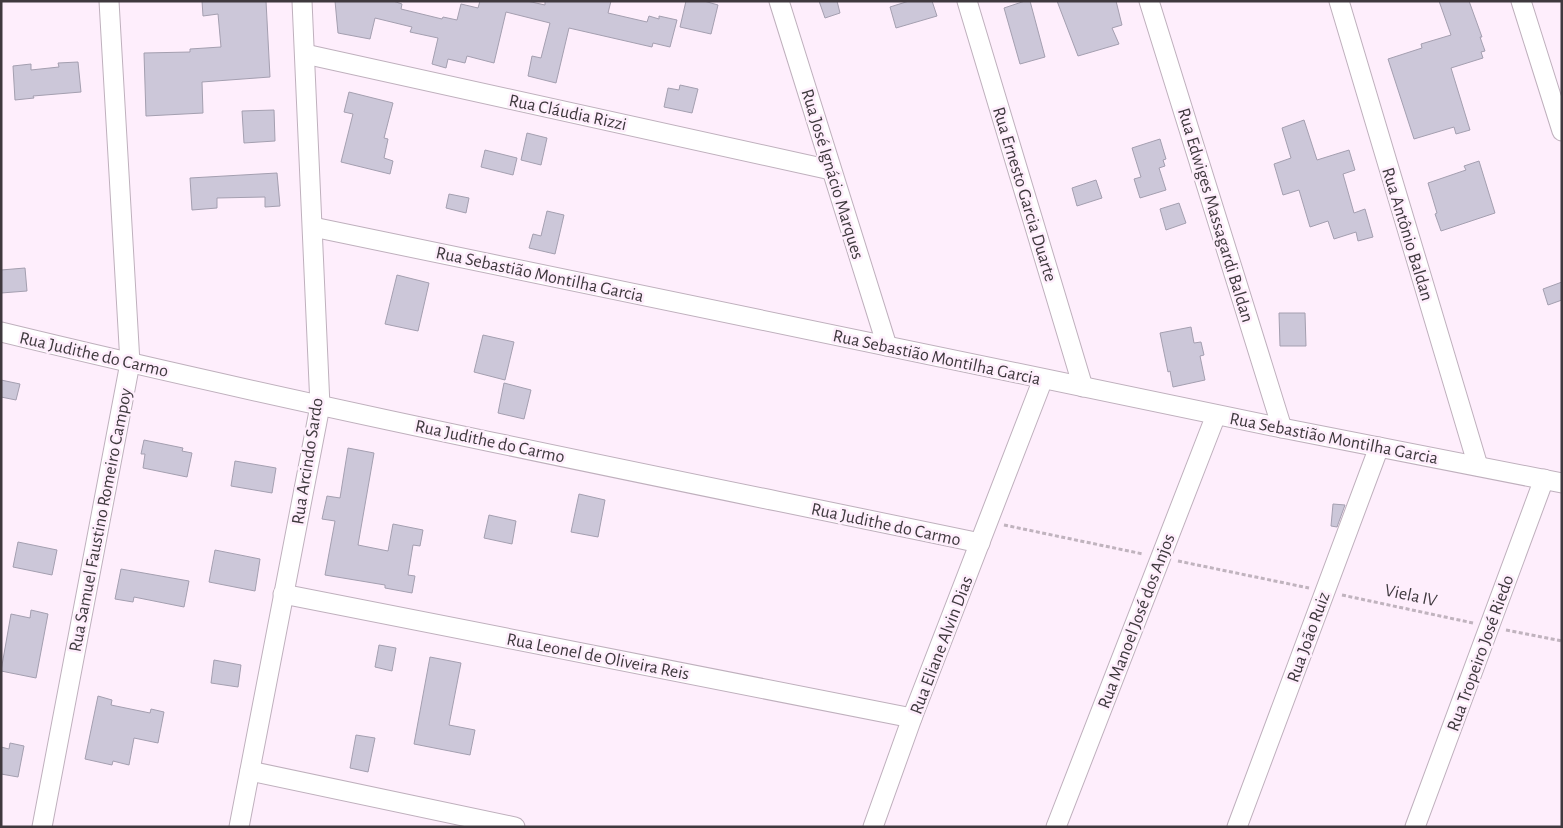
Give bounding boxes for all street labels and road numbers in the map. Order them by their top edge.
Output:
street label: Rua José Ignácio Marques [798,87,867,262]
street label: Rua Cláudia Rizzi [507,92,628,134]
street label: Rua Ernesto Garcia Duarte [989,105,1059,284]
street label: Rua Edwiges Massagardi Baldan [1174,106,1256,325]
street label: Rua Antônio Baldan [1378,165,1436,303]
street label: Rua Sebastião Montilha Garcia [434,244,645,306]
street label: Rua Sebastião Montilha Garcia [831,327,1042,389]
street label: Rua Judithe do Carmo [18,329,170,381]
street label: Rua Samuel Faustino Romeiro Campoy [67,386,135,654]
street label: Rua Arcindo Sardo [289,396,327,526]
street label: Rua Sebastião Montilha Garcia [1228,410,1440,468]
street label: Rua Judithe do Carmo [413,417,566,467]
street label: Rua Judithe do Carmo [809,500,962,550]
street label: Rua Manoel José dos Anjos [1095,531,1179,711]
street label: Rua Tropeiro José Riedo [1444,573,1518,734]
street label: Rua Eliane Alvin Dias [907,574,977,717]
street label: Viela IV [1383,582,1440,610]
street label: Rua João Ruiz [1284,590,1334,685]
street label: Rua Leonel de Oliveira Reis [505,630,691,684]

